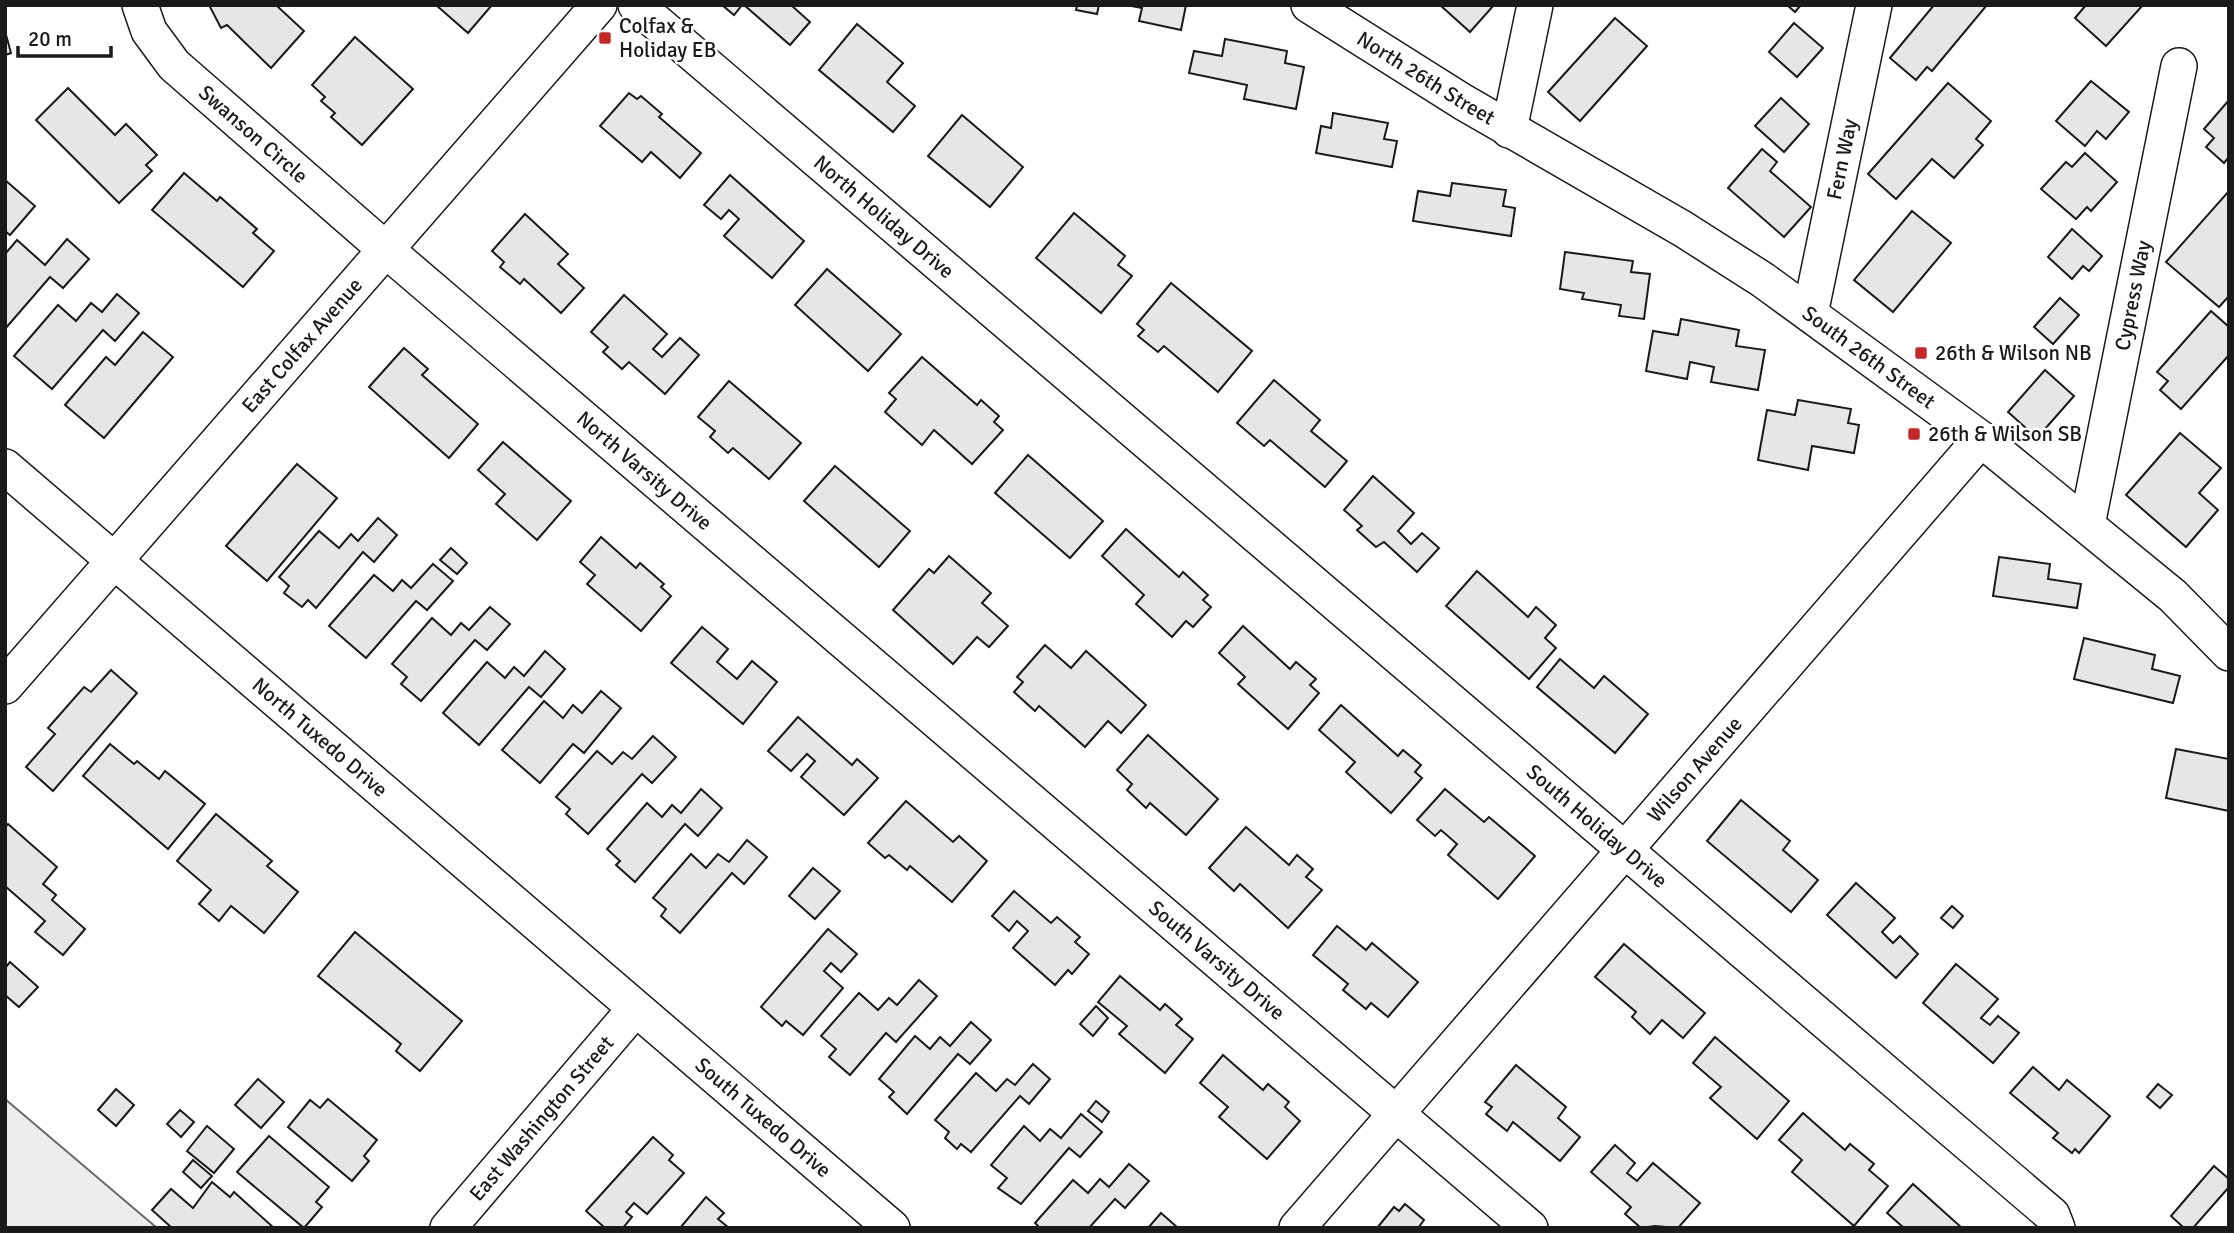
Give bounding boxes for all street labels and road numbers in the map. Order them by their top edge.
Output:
street label: North 26th Street [1352,26,1500,131]
street label: Swanson Circle [193,79,313,189]
street label: Fern Way [1821,116,1863,202]
street label: North Holiday Drive [808,150,959,284]
street label: Cypress Way [2109,238,2157,353]
street label: East Colfax Avenue [236,272,368,418]
street label: South 26th Street [1797,300,1941,414]
street label: North Varsity Drive [571,406,718,536]
street label: North Tuxedo Drive [247,672,393,803]
street label: Wilson Avenue [1642,711,1748,828]
street label: South Holiday Drive [1521,759,1673,894]
street label: South Varsity Drive [1143,895,1290,1026]
street label: East Washington Street [464,1031,619,1206]
street label: South Tuxedo Drive [690,1052,837,1183]

